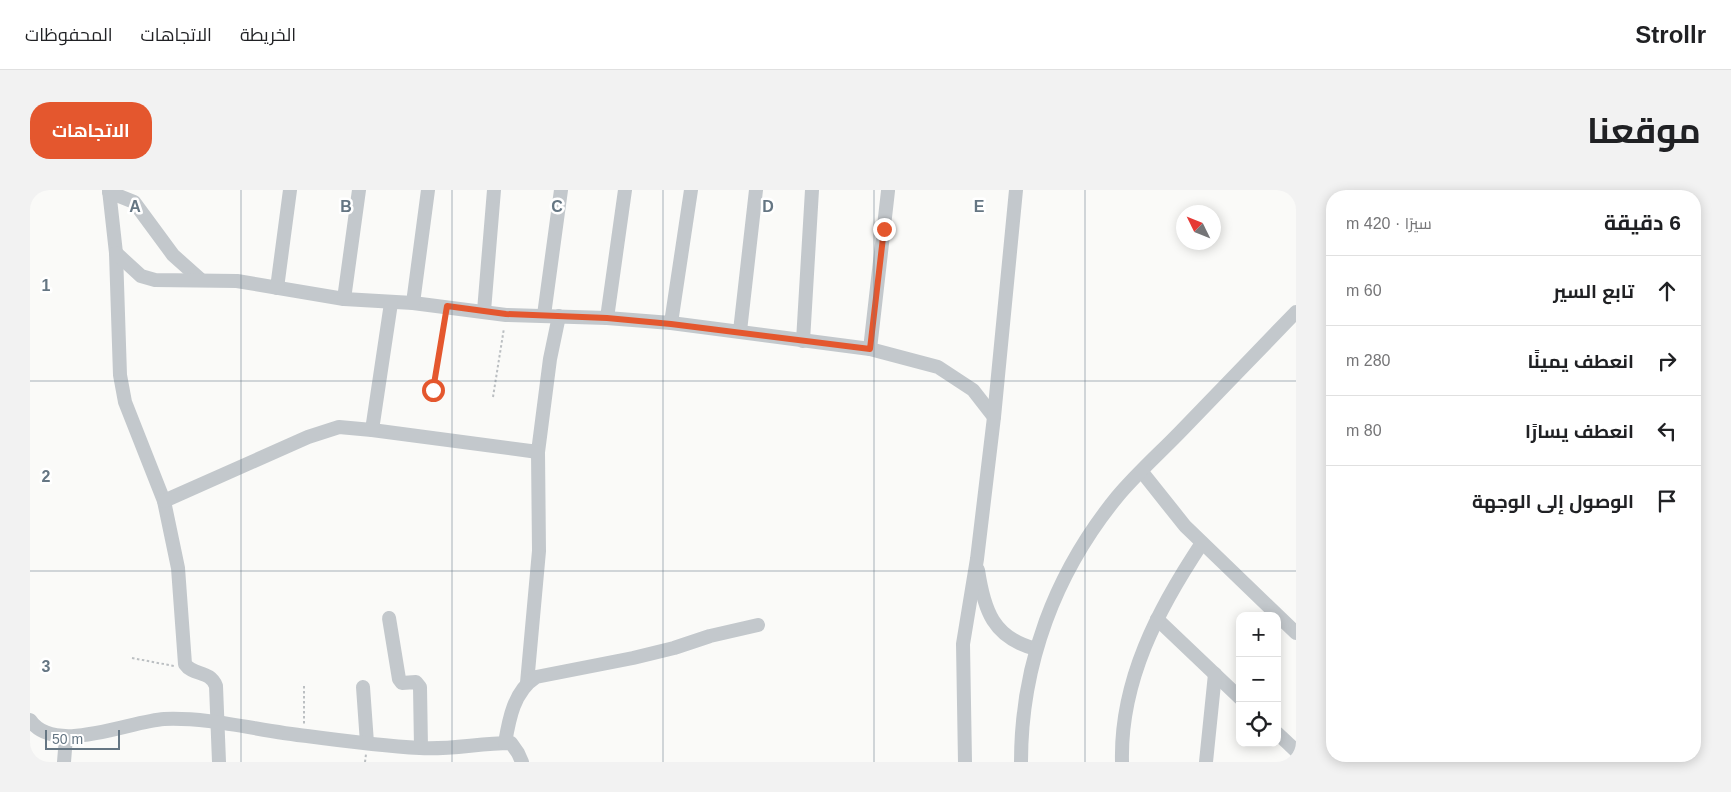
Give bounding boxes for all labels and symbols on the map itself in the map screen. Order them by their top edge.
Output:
text: A [129,198,141,215]
text: B [340,198,352,215]
text: C [551,198,563,215]
text: D [762,198,774,215]
text: E [974,198,985,215]
north arrow [1176,205,1221,250]
route end [873,218,896,241]
text: 1 [42,277,51,294]
route start [422,379,445,402]
text: 2 [42,468,51,485]
text: 3 [42,658,51,675]
scale bar [45,727,120,750]

